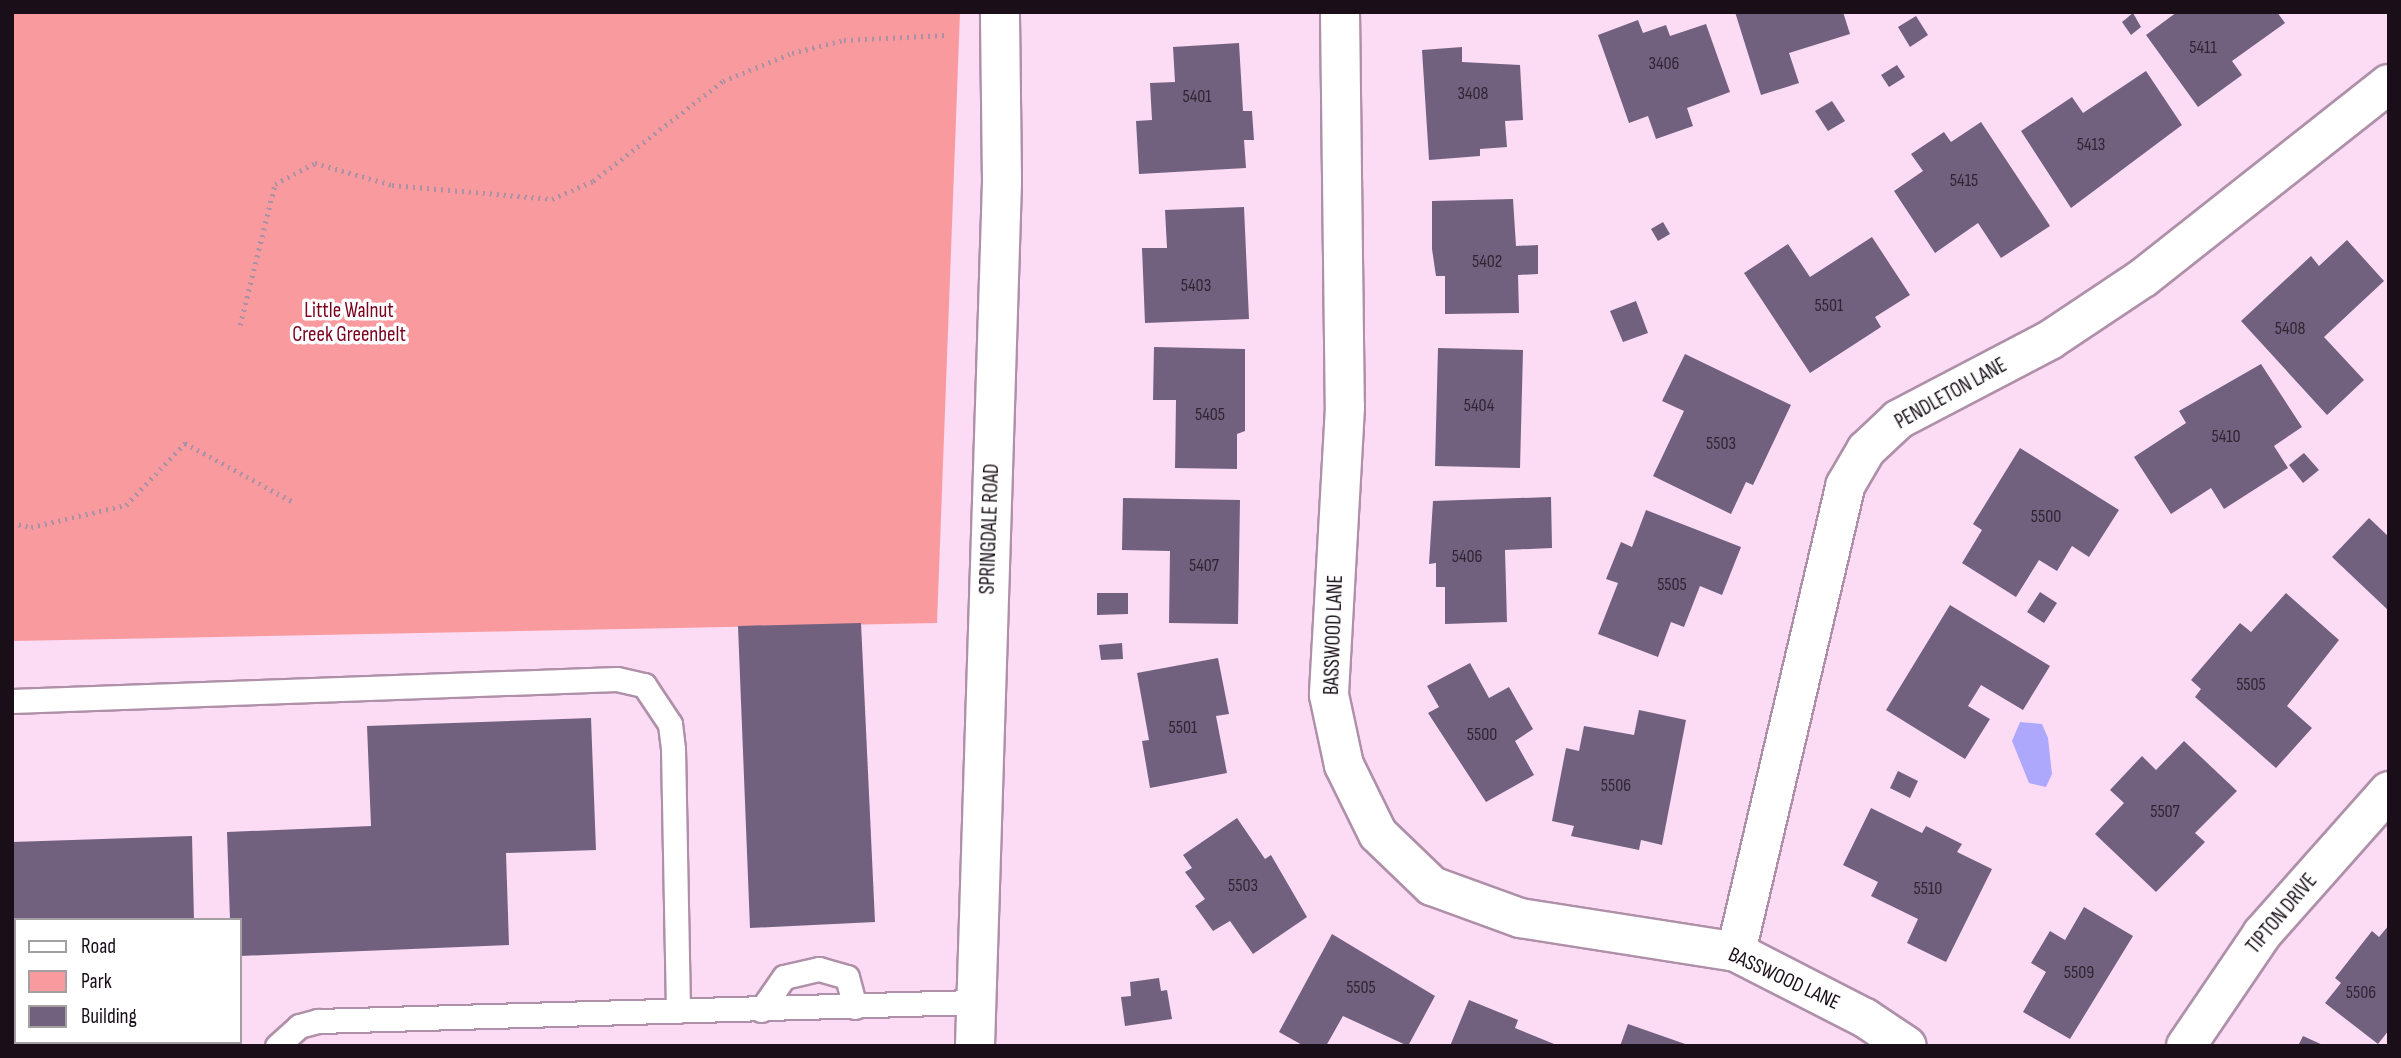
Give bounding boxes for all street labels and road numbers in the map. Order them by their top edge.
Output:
street label: PENDLETON LANE [1891,353,2011,435]
street label: SPRINGDALE ROAD [975,463,1005,595]
street label: BASSWOOD LANE [1319,575,1349,695]
street label: TIPTON DRIVE [2241,869,2323,959]
street label: BASSWOOD LANE [1724,942,1844,1016]

